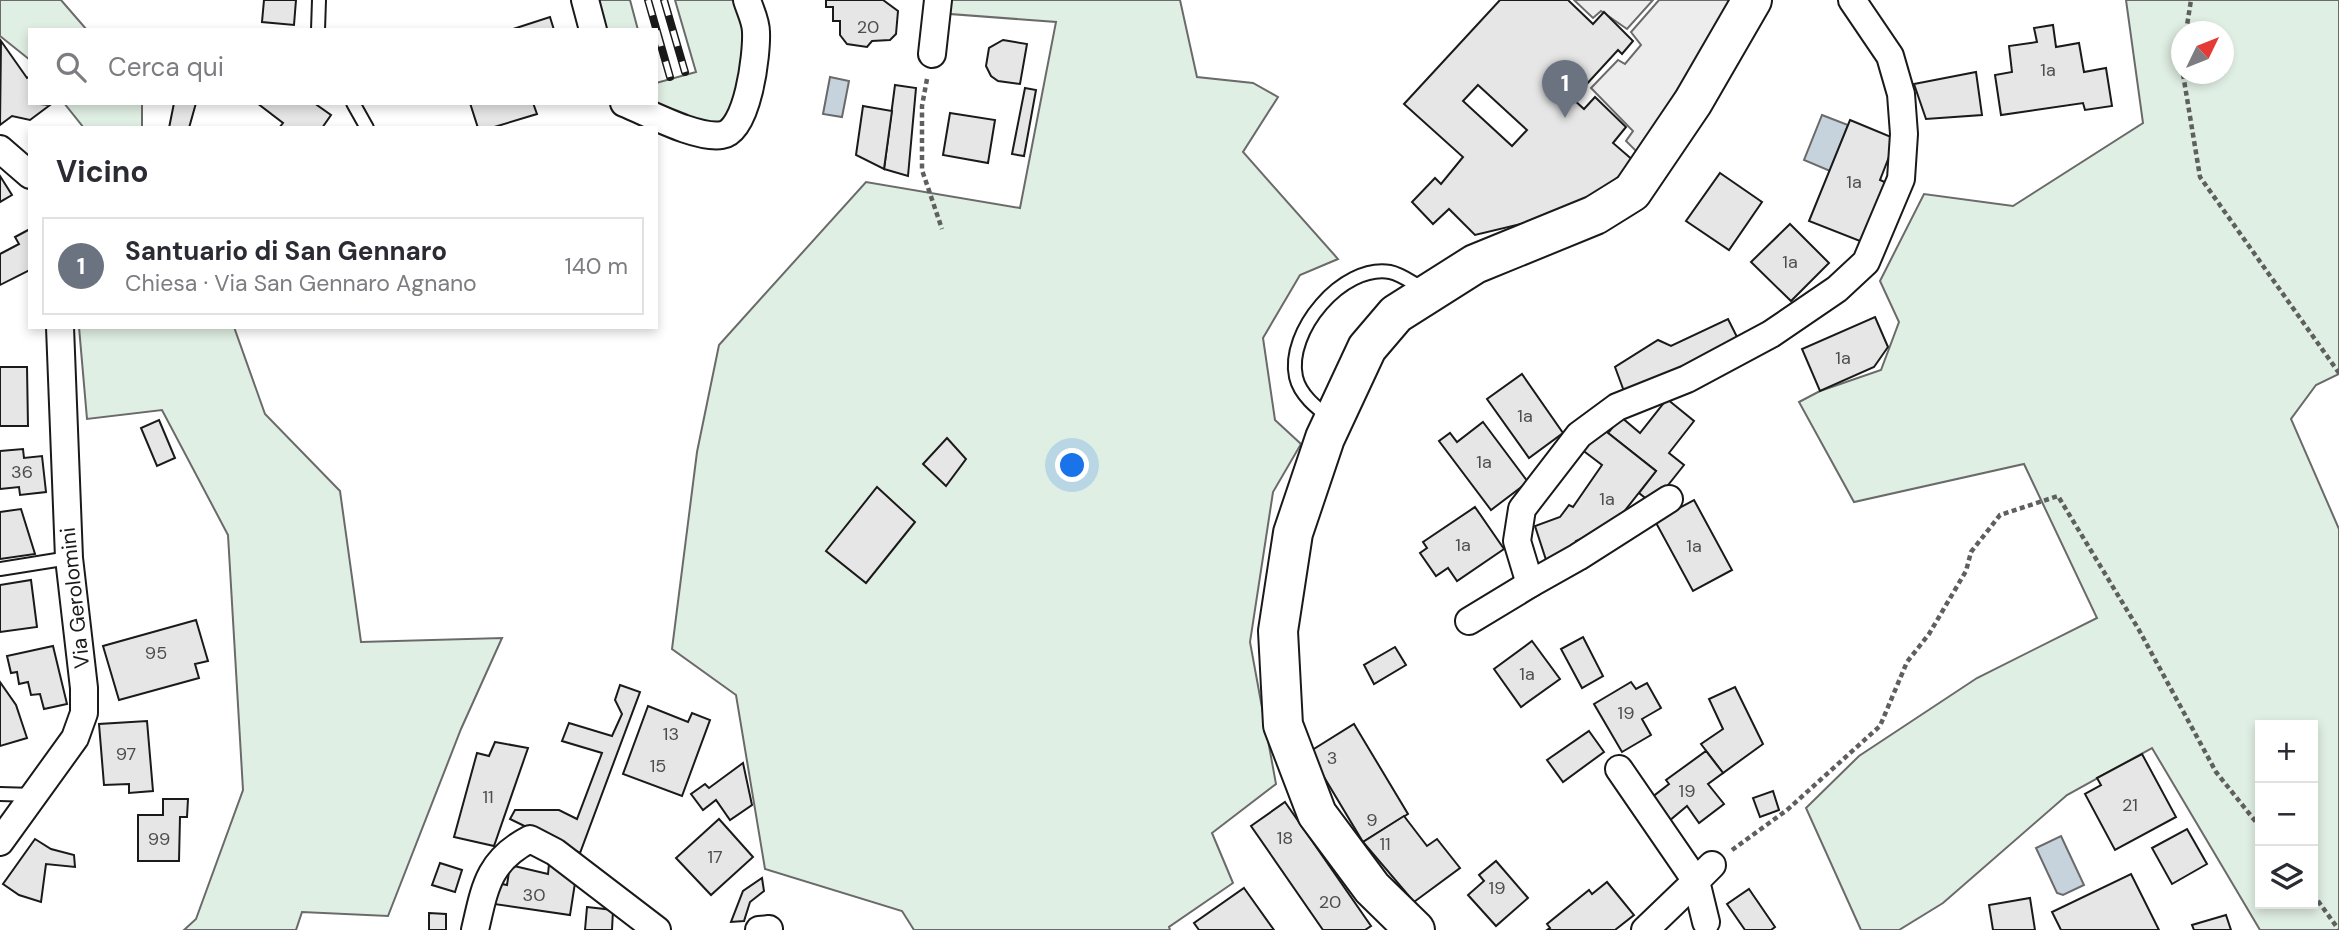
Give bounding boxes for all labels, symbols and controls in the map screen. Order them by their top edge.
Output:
house number: 20 [857,15,879,39]
north arrow [2171,21,2234,84]
search box [28,28,658,105]
icon: search [52,48,90,86]
text: Cerca qui [108,50,224,84]
house number: 1a [2040,58,2056,82]
pin: 1 [1542,60,1588,118]
text: Vicino [56,152,149,191]
house number: 1a [1846,170,1862,194]
text: Santuario di San Gennaro [125,234,447,268]
house number: 1a [1782,250,1798,274]
text: 1 [77,251,85,281]
text: 140 m [565,251,628,281]
text: Chiesa · Via San Gennaro Agnano [125,268,477,298]
house number: 1a [1835,346,1851,370]
house number: 1a [1517,404,1533,428]
your location [1055,448,1089,482]
house number: 1a [1476,450,1492,474]
house number: 36 [11,460,33,484]
house number: 1a [1599,487,1615,511]
street label: Via Gerolomini [54,526,96,670]
house number: 1a [1455,533,1471,557]
house number: 1a [1686,534,1702,558]
house number: 95 [145,641,167,665]
house number: 1a [1519,662,1535,686]
house number: 19 [1618,701,1634,725]
map controls [2255,720,2318,909]
button: + [2255,720,2318,783]
house number: 13 [663,722,679,746]
house number: 97 [116,742,136,766]
house number: 3 [1327,746,1337,770]
house number: 15 [650,754,666,778]
house number: 19 [1679,779,1695,803]
button: − [2255,783,2318,846]
house number: 11 [482,785,494,809]
house number: 21 [2122,793,2138,817]
house number: 9 [1366,808,1378,832]
house number: 18 [1277,826,1293,850]
house number: 99 [148,827,170,851]
house number: 11 [1379,832,1391,856]
house number: 17 [707,845,723,869]
button: layers [2255,846,2318,909]
house number: 19 [1489,876,1505,900]
house number: 30 [523,883,545,907]
house number: 20 [1319,890,1341,914]

